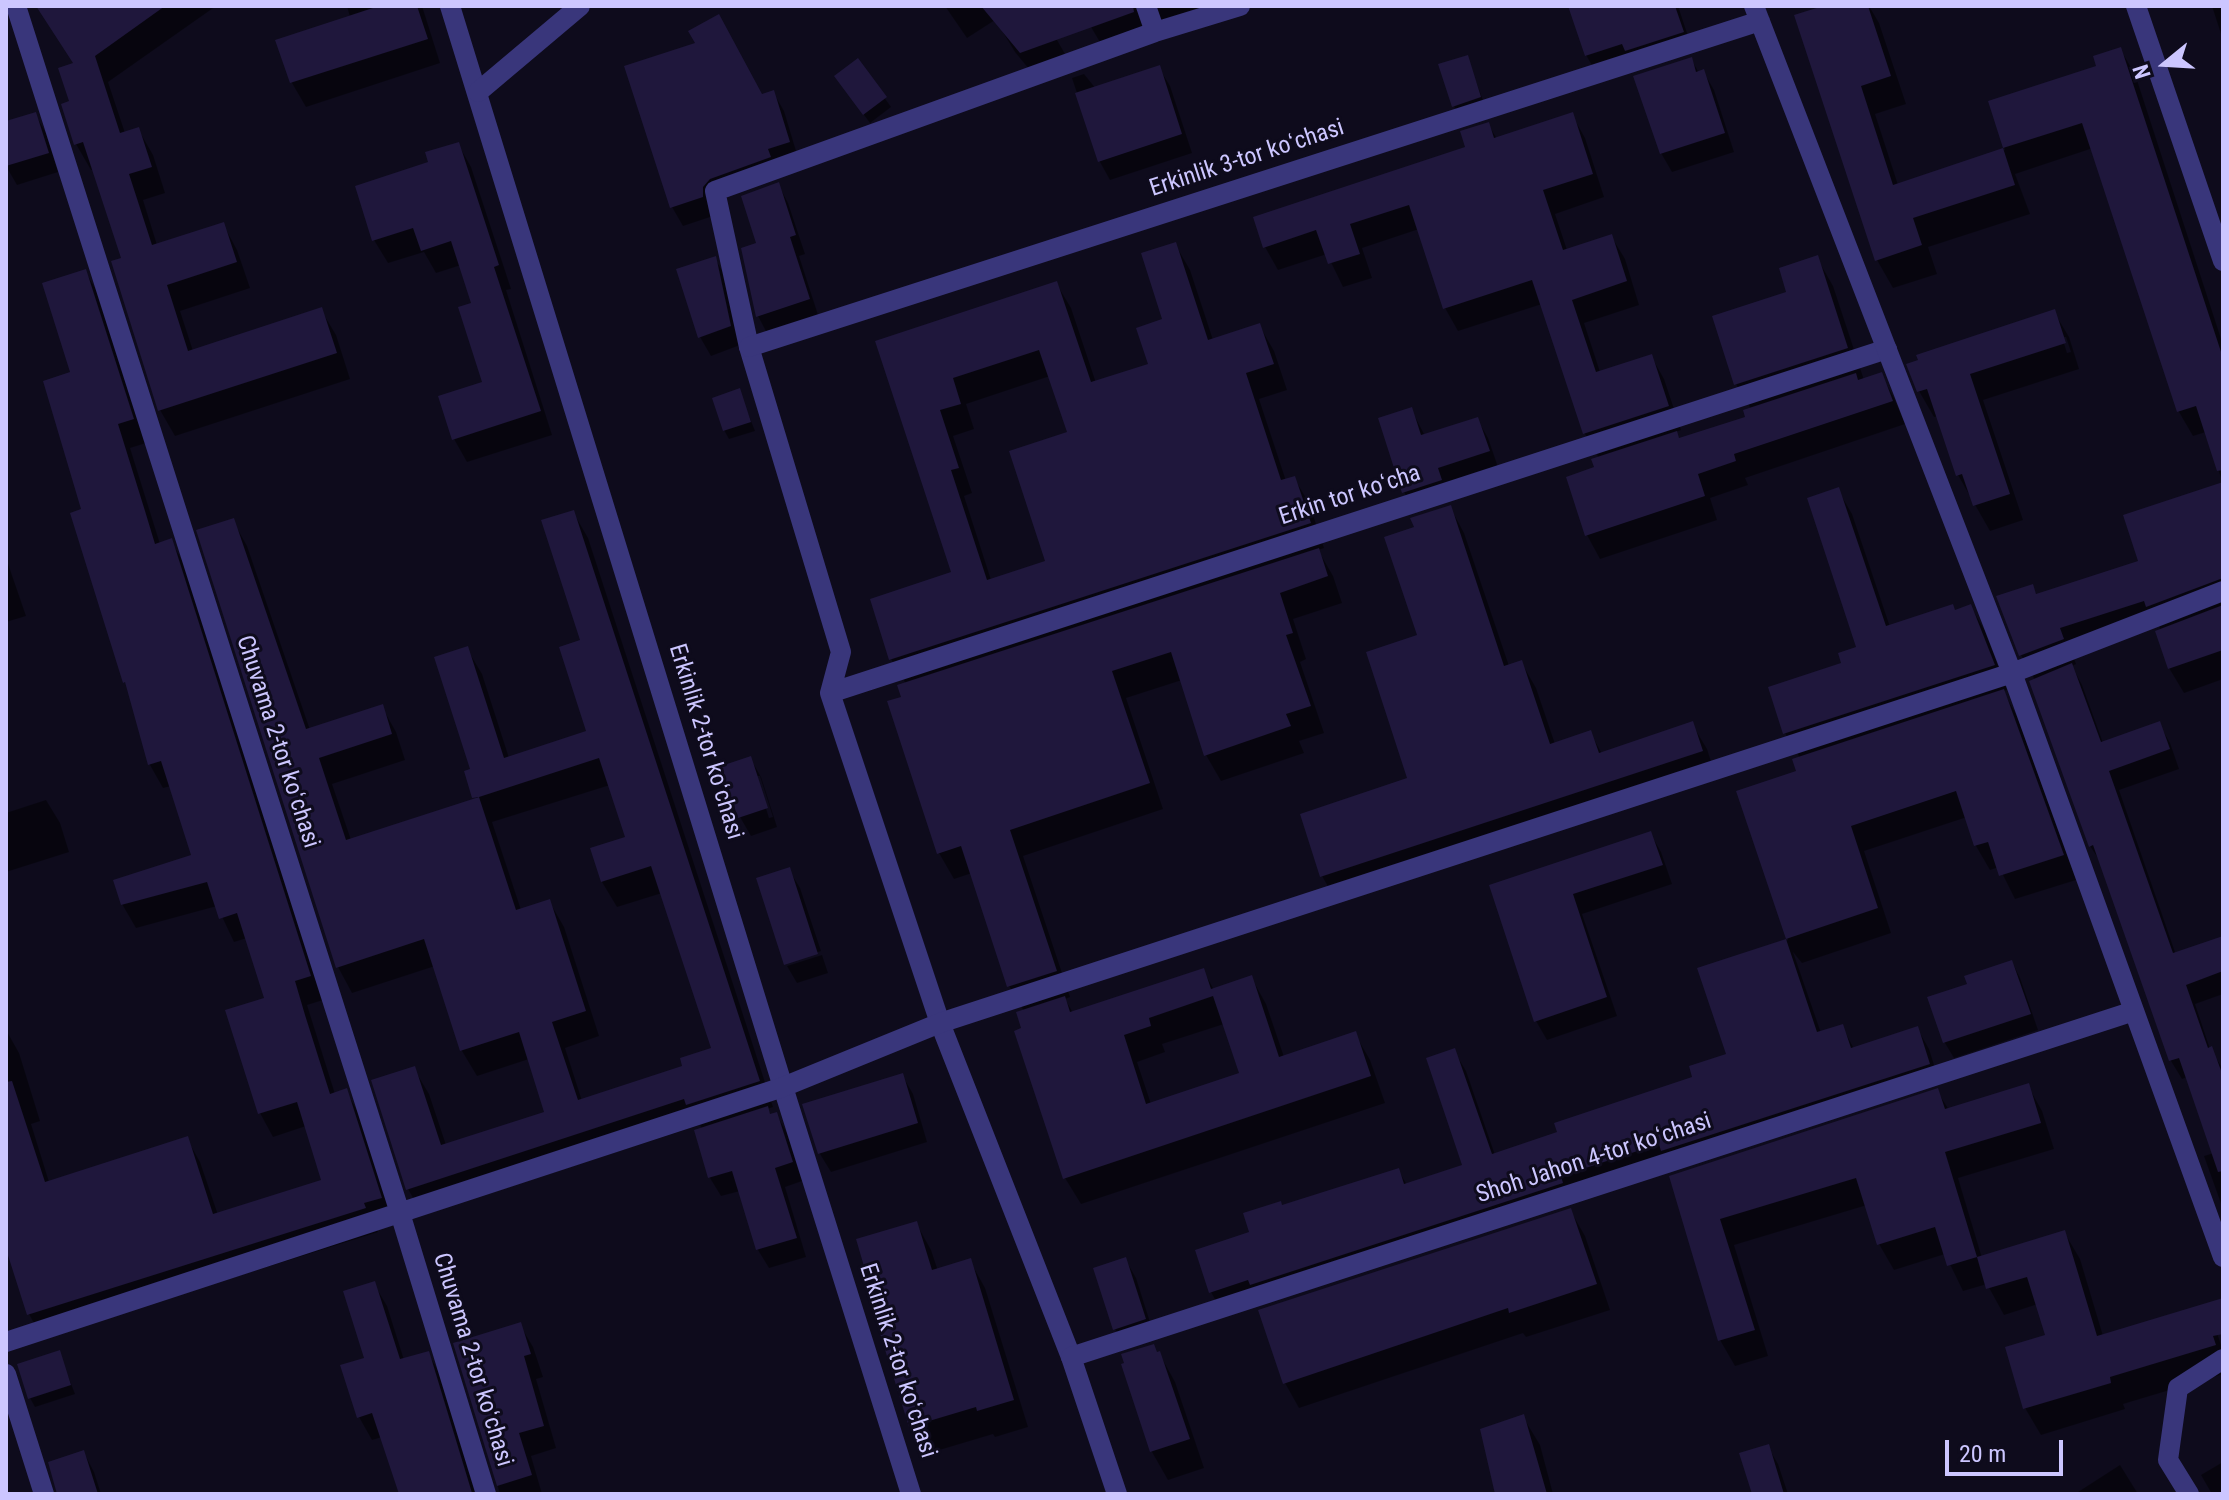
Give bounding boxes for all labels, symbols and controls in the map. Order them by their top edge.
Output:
north arrow [2125,24,2205,104]
text: N [2128,61,2156,82]
street label: Erkinlik 3-tor koʻchasi [1146,114,1348,204]
street label: Erkin tor koʻcha [1276,460,1424,532]
street label: Chuvama 2-tor koʻchasi [229,632,325,852]
street label: Erkinlik 2-tor koʻchasi [662,641,748,843]
street label: Shoh Jahon 4-tor koʻchasi [1473,1107,1715,1211]
street label: Chuvama 2-tor koʻchasi [426,1250,518,1470]
street label: Erkinlik 2-tor koʻchasi [852,1260,942,1462]
scale bar [1949,1424,2067,1474]
text: 20 m [1959,1440,2006,1468]

